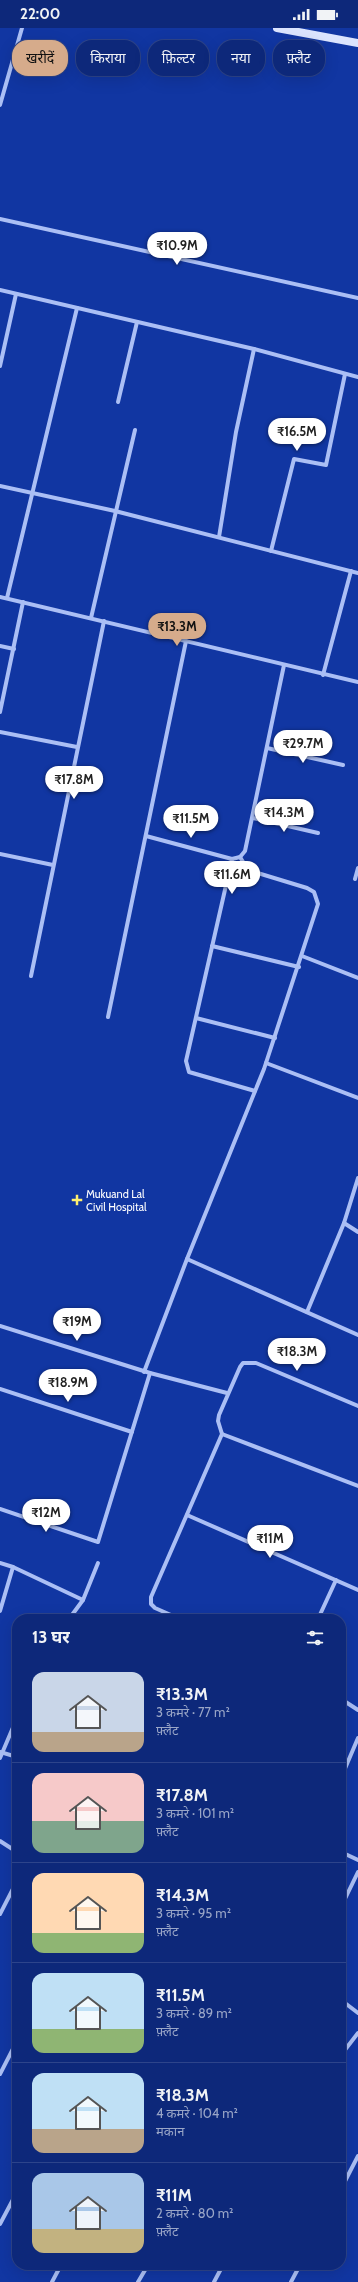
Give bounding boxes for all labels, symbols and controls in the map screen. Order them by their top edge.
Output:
text: 22:00 [20,5,60,23]
chip: खरीदें [12,40,68,76]
chip: किराया [76,40,140,76]
chip: फ़िल्टर [148,40,209,76]
chip: नया [217,40,265,76]
chip: फ़्लैट [273,40,325,76]
pin: ₹10.9M [144,232,210,266]
text: ₹10.9M [156,237,198,253]
pin: ₹16.5M [264,418,330,452]
text: ₹16.5M [277,423,317,439]
pin: ₹13.3M [144,613,210,647]
text: ₹13.3M [157,618,197,634]
pin: ₹29.7M [270,730,336,764]
text: ₹29.7M [282,735,324,751]
pin: ₹17.8M [41,766,107,800]
text: ₹17.8M [54,771,94,787]
pin: ₹14.3M [251,799,317,833]
text: ₹14.3M [264,804,304,820]
pin: ₹11.5M [158,805,224,839]
text: ₹11.5M [172,810,210,826]
pin: ₹11.6M [199,861,265,895]
text: ₹11.6M [213,866,251,882]
place label: Mukuand Lal Civil Hospital [86,1187,147,1214]
marker: Mukuand Lal Civil Hospital [71,1194,83,1206]
pin: ₹19M [53,1308,101,1342]
text: ₹19M [62,1313,92,1329]
pin: ₹18.3M [264,1338,330,1372]
text: ₹18.3M [277,1343,317,1359]
pin: ₹18.9M [35,1369,101,1403]
text: ₹18.9M [48,1374,88,1390]
pin: ₹12M [22,1499,70,1533]
text: ₹12M [31,1504,61,1520]
pin: ₹11M [246,1525,294,1559]
text: ₹11M [256,1530,284,1546]
text: 13 घर [32,1627,70,1647]
icon: filters [304,1627,326,1649]
text: ₹13.3M [156,1684,208,1704]
icon: home [64,1688,112,1736]
text: 3 कमरे · 77 m² [156,1704,230,1720]
text: फ़्लैट [156,1722,179,1738]
text: ₹17.8M [156,1785,208,1805]
icon: home [64,1789,112,1837]
text: 3 कमरे · 101 m² [156,1805,234,1821]
text: फ़्लैट [156,1823,179,1839]
text: ₹14.3M [156,1885,209,1905]
icon: home [64,1889,112,1937]
text: 3 कमरे · 95 m² [156,1905,231,1921]
text: फ़्लैट [156,1923,179,1939]
text: ₹11.5M [156,1985,205,2005]
icon: home [64,1989,112,2037]
text: 3 कमरे · 89 m² [156,2005,232,2021]
text: फ़्लैट [156,2023,179,2039]
text: ₹18.3M [156,2085,209,2105]
icon: home [64,2089,112,2137]
text: 4 कमरे · 104 m² [156,2105,238,2121]
text: मकान [156,2123,184,2139]
text: ₹11M [156,2185,192,2205]
icon: home [64,2189,112,2237]
text: 2 कमरे · 80 m² [156,2205,233,2221]
text: फ़्लैट [156,2223,179,2239]

